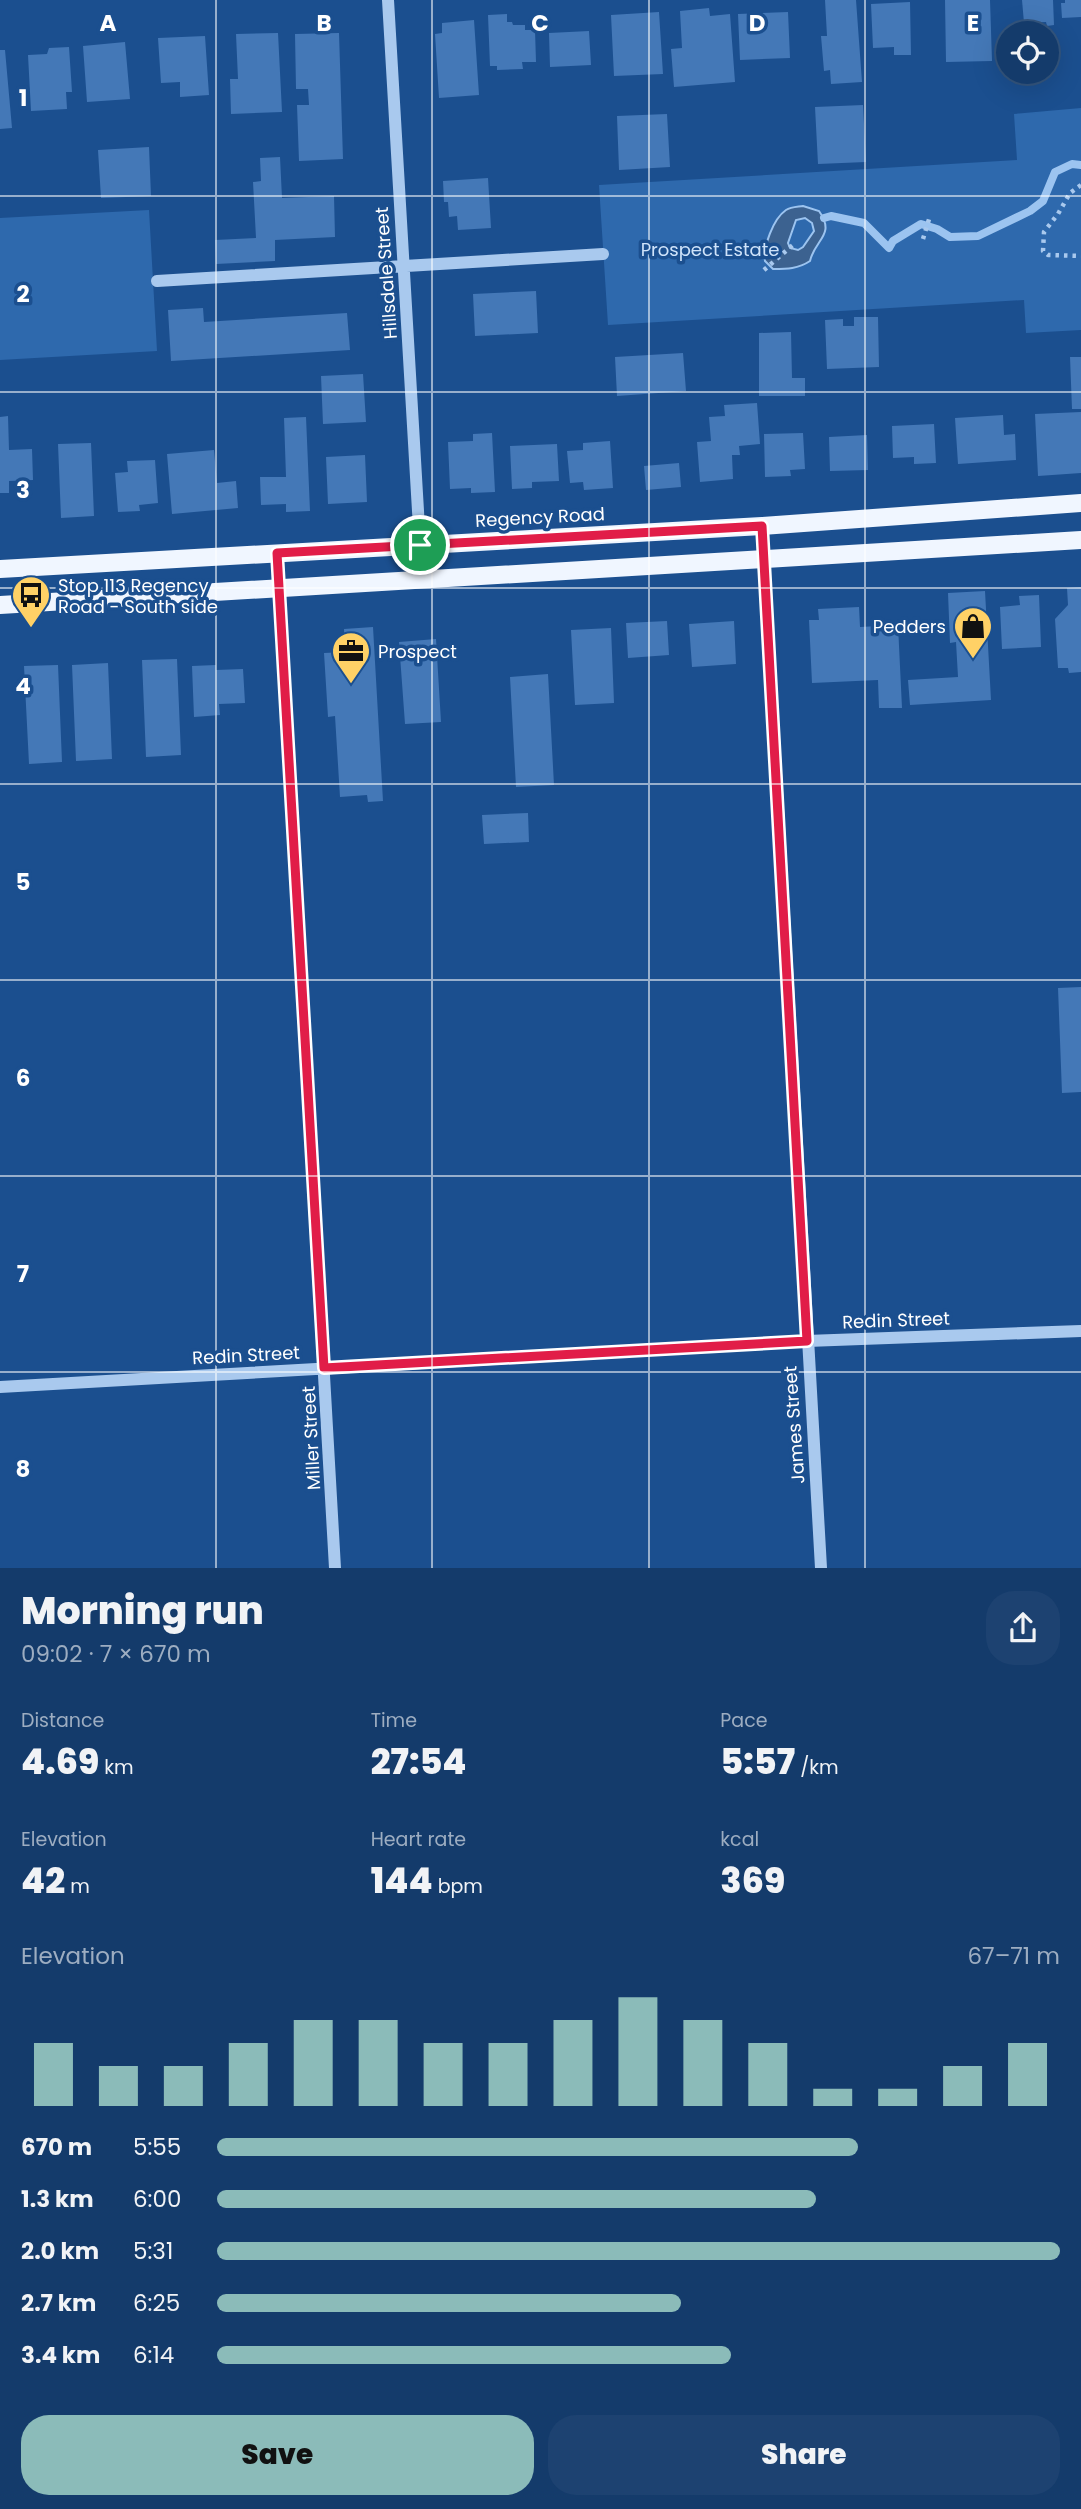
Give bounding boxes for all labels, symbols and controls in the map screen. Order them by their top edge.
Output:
text: A [100,7,117,39]
text: B [316,7,332,39]
text: C [531,7,549,39]
text: D [749,7,765,39]
text: E [967,7,979,39]
map controls [996,21,1059,84]
button: locate [996,21,1059,84]
text: 1 [19,82,27,114]
street label: Hillsdale Street [369,206,403,340]
park label: Prospect Estate [641,237,779,262]
text: 2 [16,278,30,310]
text: 3 [16,474,30,506]
street label: Regency Road [475,501,605,533]
pin [390,515,450,575]
icon: arrive [401,526,439,564]
place label: Stop 113 Regency Road - South side [58,573,218,619]
bus stop icon: Stop 113 Regency Road - South side [10,574,52,629]
shop icon: Pedders [952,605,994,660]
place label: Pedders [873,614,946,639]
office icon: Prospect [330,630,372,685]
place label: Prospect [378,639,457,664]
text: 4 [15,670,31,702]
text: 5 [16,866,30,898]
text: 6 [16,1062,30,1094]
text: 7 [17,1258,29,1290]
street label: Redin Street [842,1306,950,1334]
street label: Redin Street [192,1340,300,1370]
street label: James Street [777,1365,811,1485]
street label: Miller Street [296,1385,326,1491]
text: 8 [16,1453,30,1485]
text: Morning run [21,1584,264,1637]
button: share [986,1591,1060,1665]
text: 09:02 · 7 × 670 m [21,1638,211,1670]
text: Distance [21,1707,104,1734]
text: Time [371,1707,417,1734]
text: Pace [720,1707,768,1734]
text: 4.69 [21,1737,99,1786]
text: 27:54 [371,1737,467,1786]
text: 5:57 [720,1737,795,1786]
text: km [99,1754,134,1781]
text: /km [795,1754,839,1781]
text: Elevation [21,1826,107,1853]
text: Heart rate [371,1826,466,1853]
text: kcal [720,1826,759,1853]
text: 42 [21,1856,65,1905]
text: 144 [371,1856,433,1905]
text: 369 [720,1856,785,1905]
text: m [65,1873,90,1900]
text: bpm [433,1873,483,1900]
text: Elevation [21,1940,125,1972]
text: 67–71 m [968,1940,1060,1972]
text: 670 m [21,2131,92,2163]
text: 5:55 [133,2131,181,2163]
text: 1.3 km [21,2183,94,2215]
text: 6:00 [133,2183,181,2215]
text: 2.0 km [21,2235,99,2267]
text: 5:31 [133,2235,173,2267]
text: 2.7 km [21,2287,96,2319]
text: 6:25 [133,2287,180,2319]
text: 3.4 km [21,2339,100,2371]
text: 6:14 [133,2339,174,2371]
button: Save [21,2415,534,2495]
button: Share [548,2415,1060,2495]

